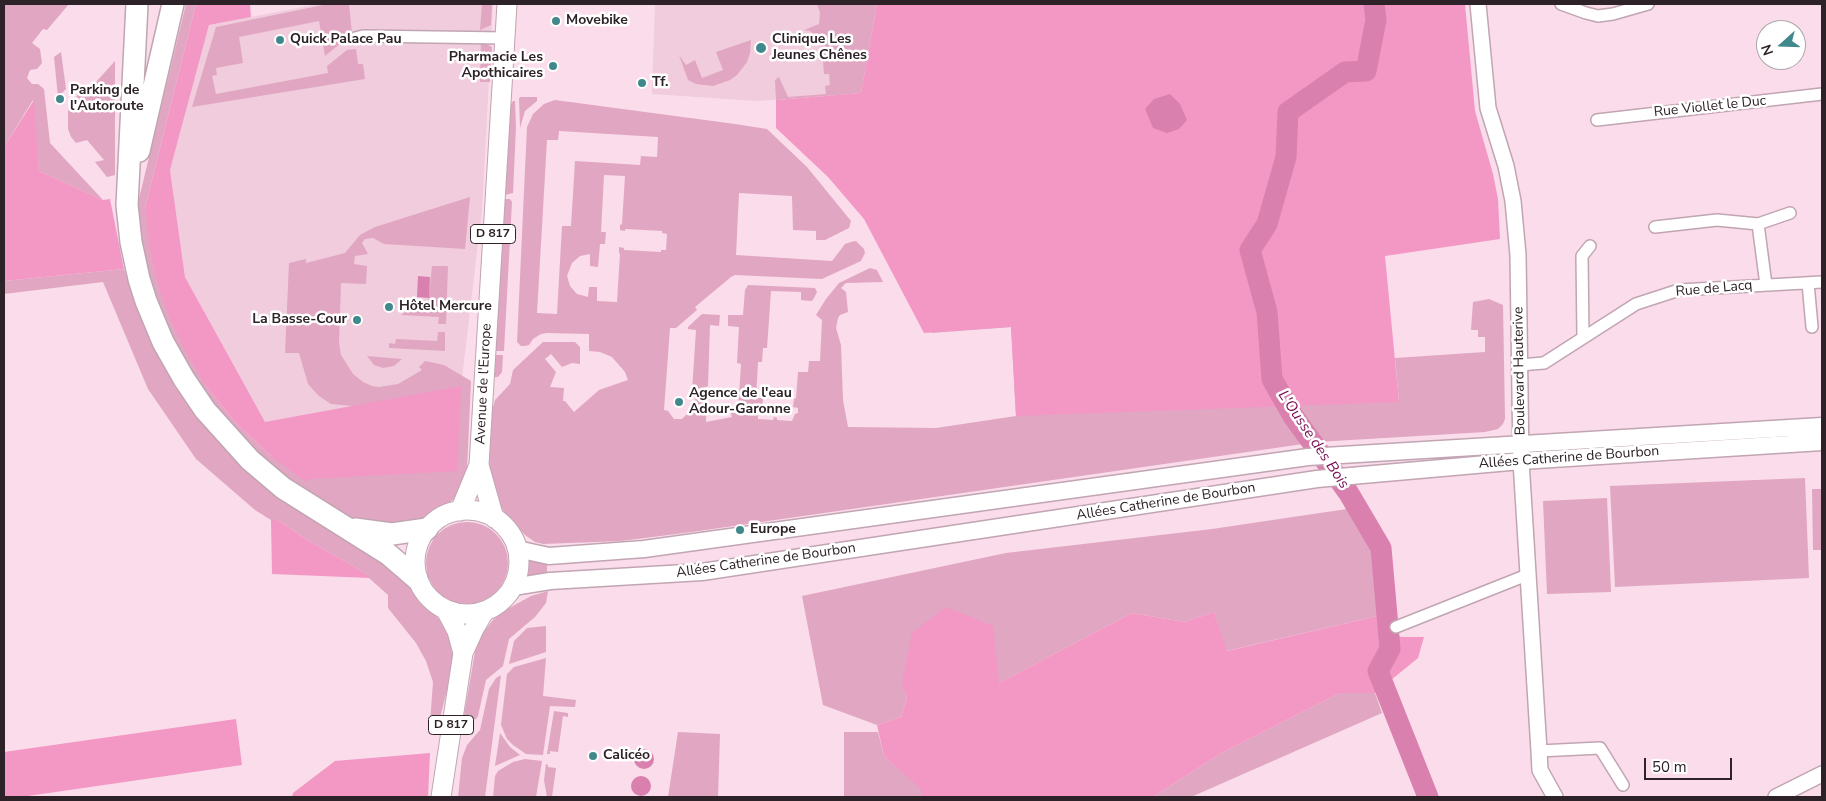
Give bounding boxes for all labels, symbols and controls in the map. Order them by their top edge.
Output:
place label: Movebike [566,13,628,29]
marker: Movebike [550,15,562,27]
north arrow [1756,20,1806,70]
place label: Quick Palace Pau [290,32,402,48]
place label: Clinique Les Jeunes Chênes [772,32,867,64]
marker: Quick Palace Pau [274,34,286,46]
marker: Clinique Les Jeunes Chênes [754,41,768,55]
text: N [1757,42,1778,58]
place label: Pharmacie Les Apothicaires [449,50,543,82]
marker: Pharmacie Les Apothicaires [547,60,559,72]
place label: Tf. [652,75,668,91]
marker: Tf. [636,77,648,89]
place label: Parking de l'Autoroute [70,83,144,115]
marker: Parking de l'Autoroute [54,93,66,105]
street label: Rue Viollet le Duc [1653,93,1767,121]
road number: D 817 [470,224,516,243]
street label: Rue de Lacq [1675,277,1753,301]
place label: Hôtel Mercure [399,299,492,315]
marker: Hôtel Mercure [383,301,395,313]
street label: Boulevard Hauterive [1510,306,1530,436]
place label: La Basse-Cour [252,312,347,328]
marker: La Basse-Cour [351,314,363,326]
street label: Avenue de l'Europe [472,323,496,445]
place label: Agence de l'eau Adour-Garonne [689,386,792,418]
water label: L'Ousse des Bois [1273,387,1353,493]
marker: Agence de l'eau Adour-Garonne [673,396,685,408]
street label: Allées Catherine de Bourbon [1478,443,1660,473]
street label: Allées Catherine de Bourbon [1075,480,1257,524]
place label: Europe [750,522,796,538]
marker: Europe [734,524,746,536]
street label: Allées Catherine de Bourbon [675,540,857,582]
road number: D 817 [428,716,474,734]
place label: Calicéo [603,748,650,764]
scale bar [1646,748,1734,780]
marker: Calicéo [587,750,599,762]
text: 50 m [1652,757,1687,777]

